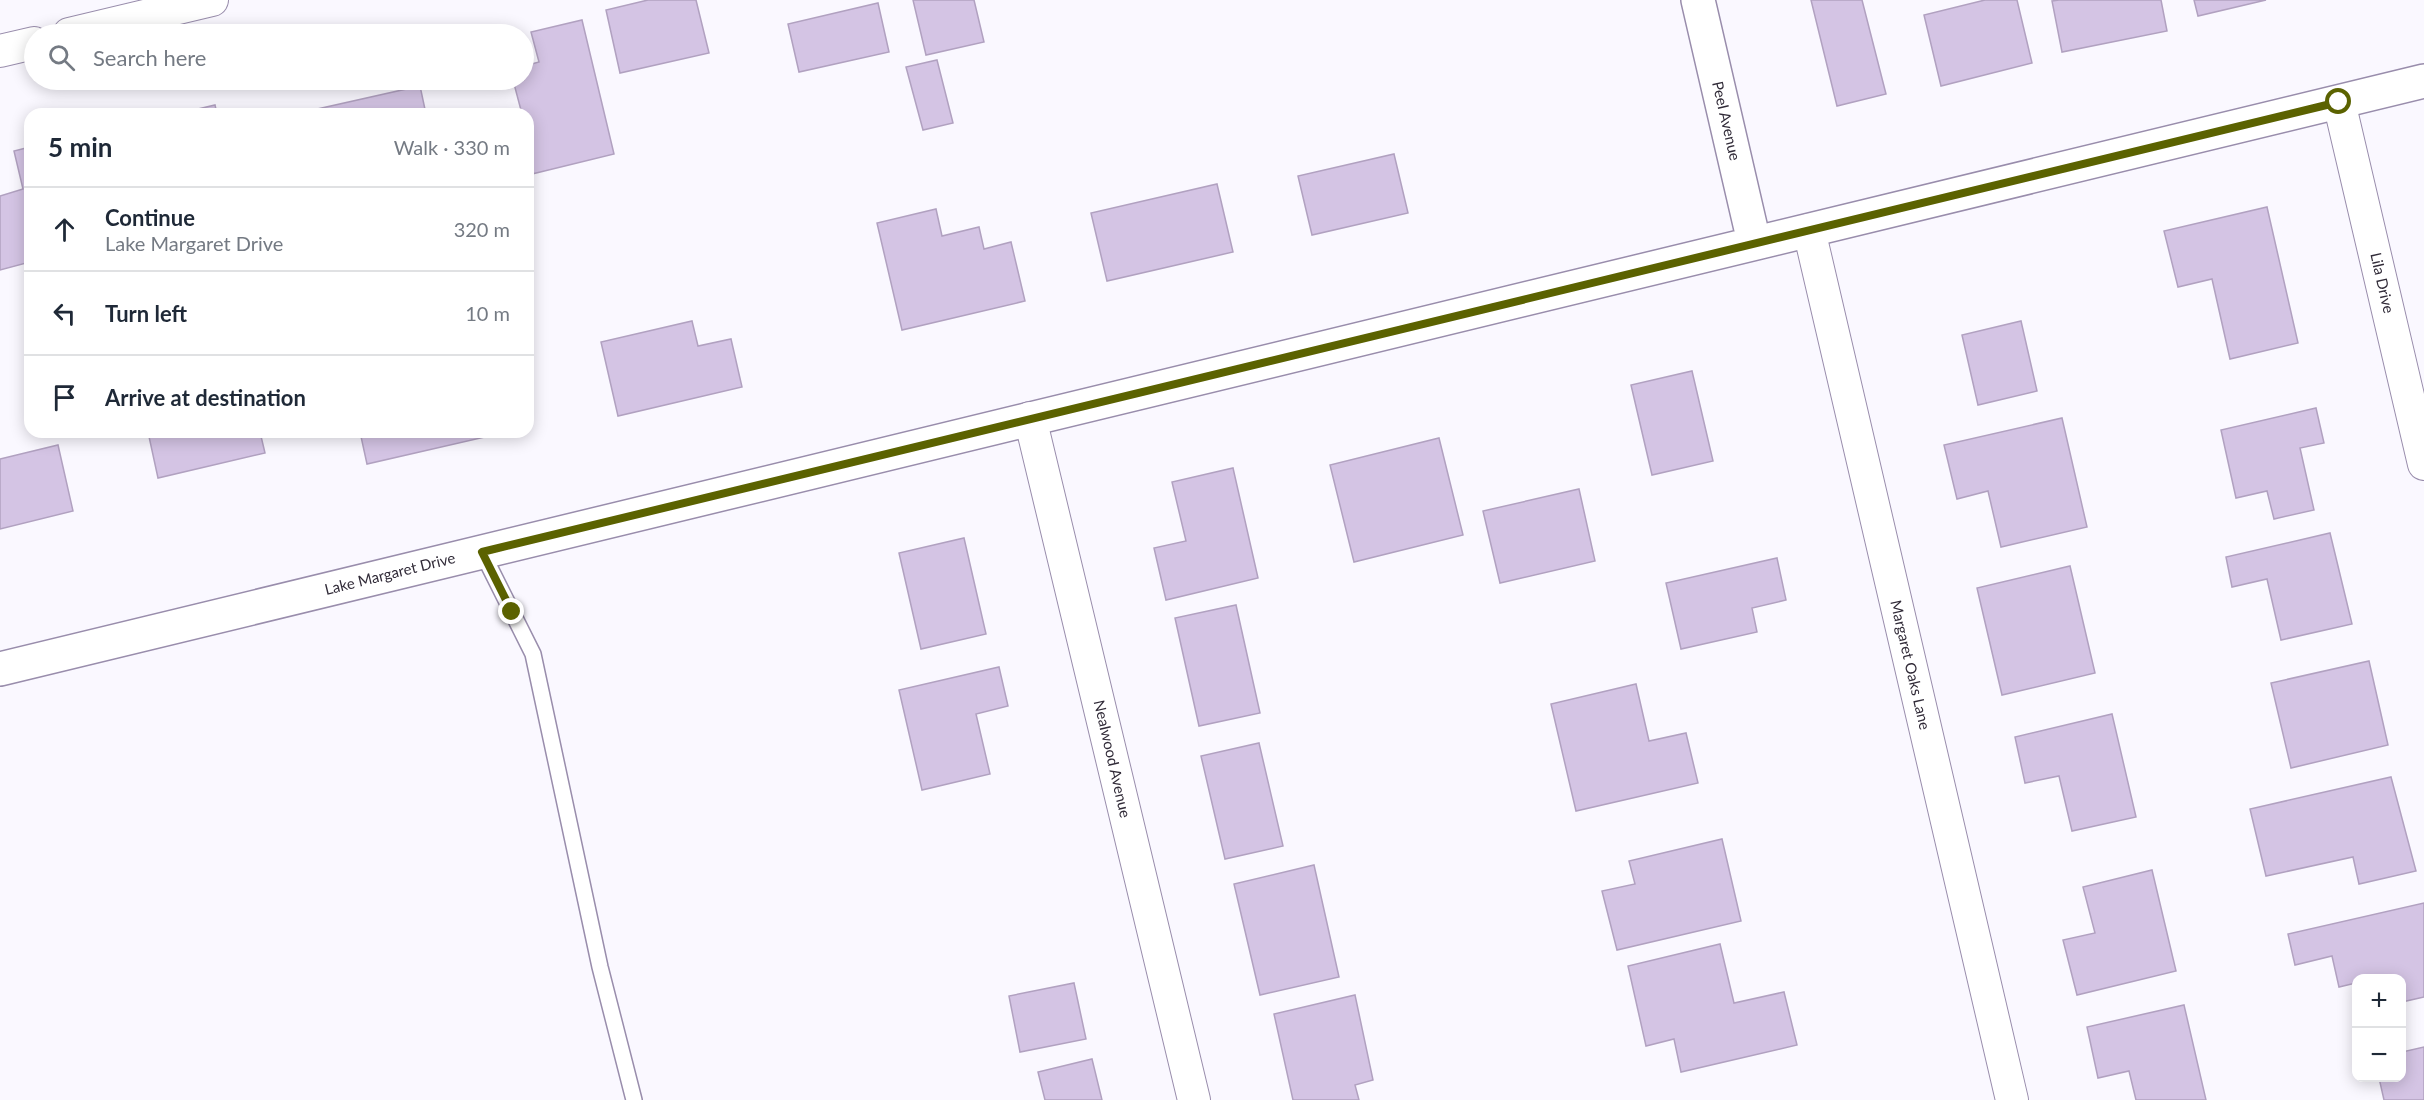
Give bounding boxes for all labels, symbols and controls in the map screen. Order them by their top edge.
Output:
search box [24,24,534,90]
icon: search [45,41,78,74]
text: Search here [93,44,206,71]
street label: Peel Avenue [1709,79,1745,162]
route start [2325,88,2351,114]
text: 5 min [48,131,112,163]
text: Walk · 330 m [394,135,510,159]
text: Continue [105,204,195,231]
icon: ahead [48,213,81,246]
text: 320 m [454,217,510,241]
text: Lake Margaret Drive [105,231,283,255]
street label: Lila Drive [2367,251,2399,315]
icon: left [48,297,81,330]
text: Turn left [105,300,187,327]
text: 10 m [465,301,510,325]
icon: arrive [48,381,81,414]
text: Arrive at destination [105,384,306,411]
street label: Lake Margaret Drive [323,548,457,598]
route end [498,598,524,624]
street label: Margaret Oaks Lane [1887,598,1935,731]
street label: Nealwood Avenue [1091,698,1135,819]
map controls [2352,974,2406,1082]
button: + [2352,974,2406,1028]
button: − [2352,1028,2406,1082]

